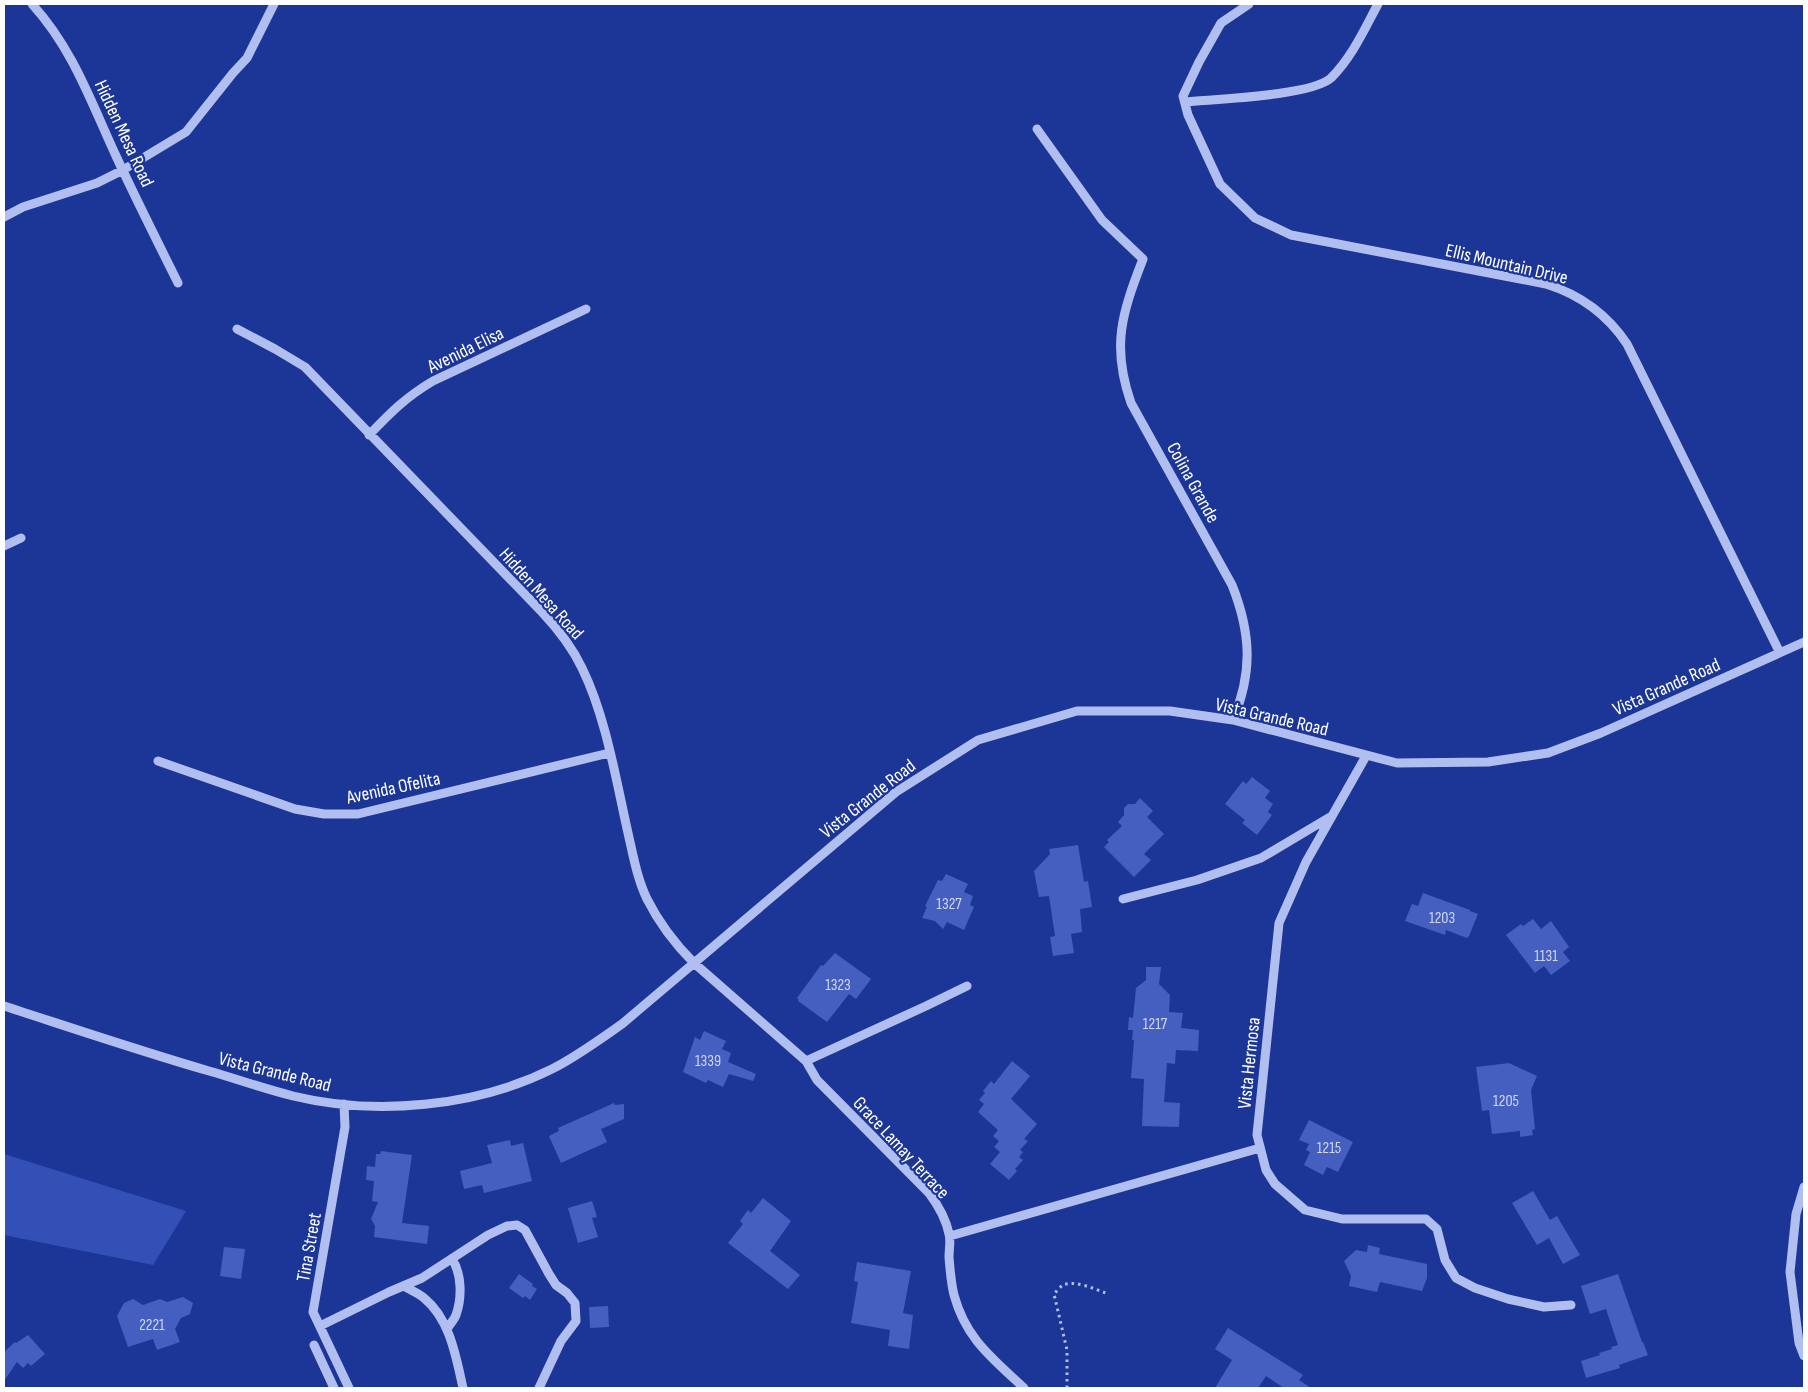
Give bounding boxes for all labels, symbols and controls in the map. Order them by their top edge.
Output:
street label: Hidden Mesa Road [89,76,158,191]
street label: Ellis Mountain Drive [1443,239,1570,290]
street label: Avenida Elisa [423,322,508,379]
street label: Colina Grande [1161,438,1224,527]
street label: Hidden Mesa Road [494,543,588,645]
street label: Vista Grande Road [1609,653,1724,721]
street label: Vista Grande Road [1213,693,1330,742]
street label: Vista Grande Road [815,755,920,844]
street label: Avenida Ofelita [343,767,442,810]
house number: 1327 [936,895,962,914]
house number: 1203 [1429,909,1455,928]
house number: 1131 [1534,947,1558,966]
house number: 1323 [825,976,851,995]
house number: 1217 [1143,1015,1168,1034]
street label: Vista Hermosa [1233,1016,1266,1110]
street label: Vista Grande Road [216,1047,333,1098]
house number: 1339 [695,1052,721,1071]
street label: Grace Lamay Terrace [848,1092,954,1204]
house number: 1205 [1493,1092,1519,1111]
house number: 1215 [1317,1139,1341,1158]
street label: Tina Street [292,1211,327,1284]
house number: 2221 [139,1316,165,1335]

